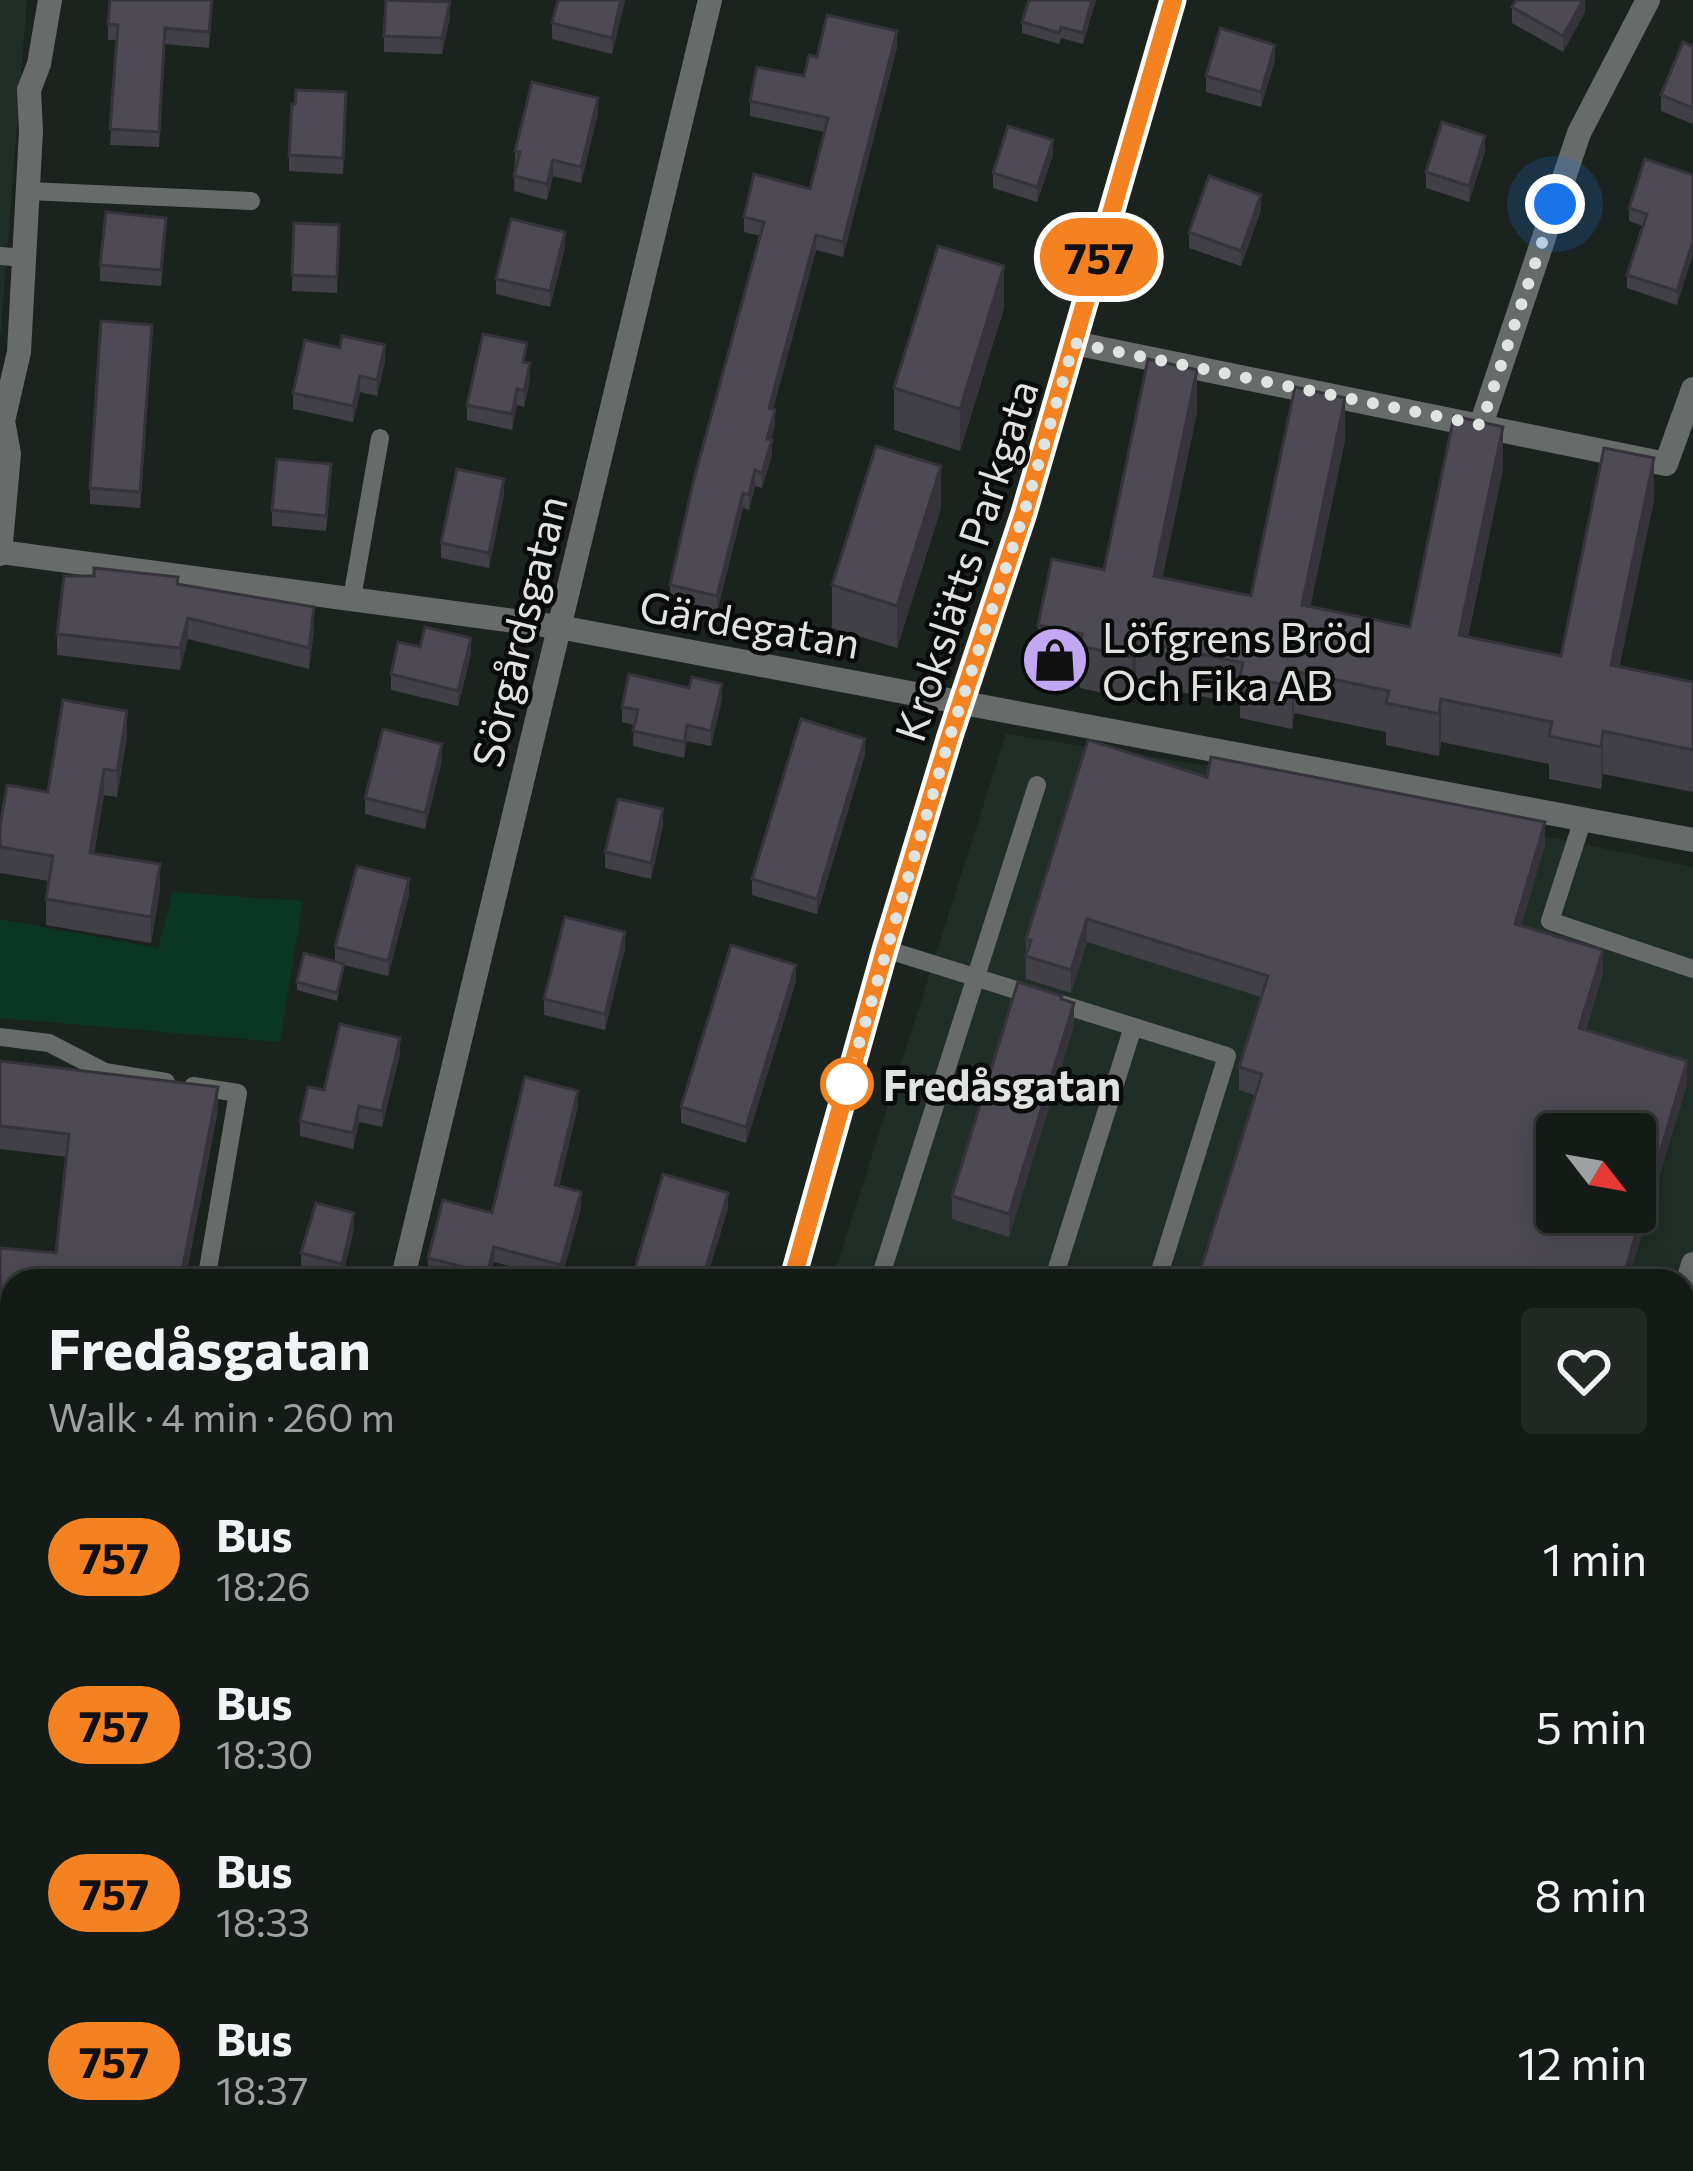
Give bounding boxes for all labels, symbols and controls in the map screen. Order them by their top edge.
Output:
your location [1525,174,1585,234]
line badge: 757 [1030,218,1168,296]
text: 757 [1064,231,1134,283]
street label: Krokslätts Parkgata [882,373,1048,747]
street label: Sörgårdsgatan [459,490,577,772]
street label: Gärdegatan [636,578,864,668]
place label: Löfgrens Bröd Och Fika AB [1102,610,1372,710]
shop icon: Löfgrens Bröd Och Fika AB [1020,625,1090,695]
place label: Fredåsgatan [883,1058,1121,1110]
marker: Fredåsgatan [822,1059,872,1109]
north arrow [1536,1113,1656,1233]
map controls [1536,1113,1656,1233]
button: heart [1521,1308,1647,1434]
text: Fredåsgatan [48,1312,371,1382]
text: Walk · 4 min · 260 m [48,1392,395,1440]
text: Bus [216,1506,292,1561]
text: 1 min [1543,1530,1647,1585]
text: 757 [79,1531,149,1583]
text: 18:26 [216,1561,311,1609]
text: Bus [216,1674,292,1729]
text: 5 min [1536,1698,1647,1753]
text: 757 [79,1699,149,1751]
text: 18:30 [216,1729,313,1777]
text: Bus [216,1842,292,1897]
text: 8 min [1534,1866,1647,1921]
text: 757 [79,1867,149,1919]
text: 18:33 [216,1897,310,1945]
text: Bus [216,2010,292,2065]
text: 12 min [1518,2034,1647,2089]
text: 757 [79,2035,149,2087]
text: 18:37 [216,2065,308,2113]

